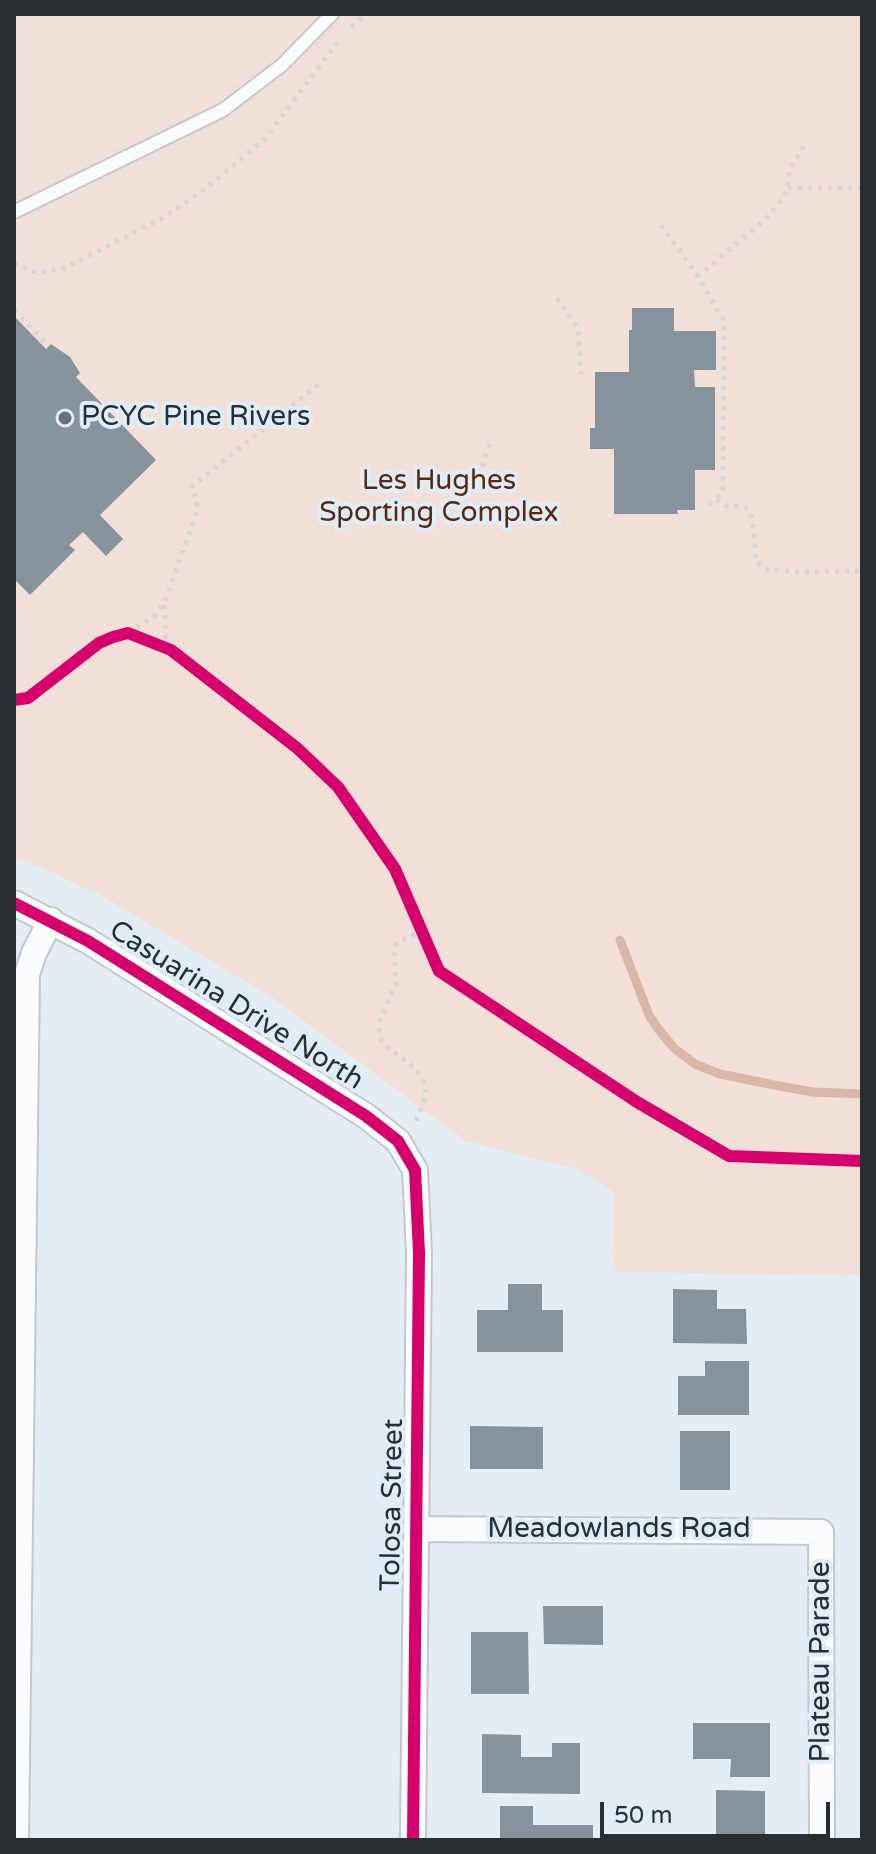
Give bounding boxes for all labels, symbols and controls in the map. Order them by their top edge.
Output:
place label: PCYC Pine Rivers [81,401,310,435]
marker: PCYC Pine Rivers [56,409,74,427]
park label: Les Hughes Sporting Complex [319,465,559,531]
street label: Casuarina Drive North [103,914,369,1098]
street label: Tolosa Street [375,1418,411,1592]
street label: Meadowlands Road [487,1513,751,1547]
street label: Plateau Parade [805,1561,839,1763]
scale bar [604,1786,834,1836]
text: 50 m [614,1801,672,1830]

